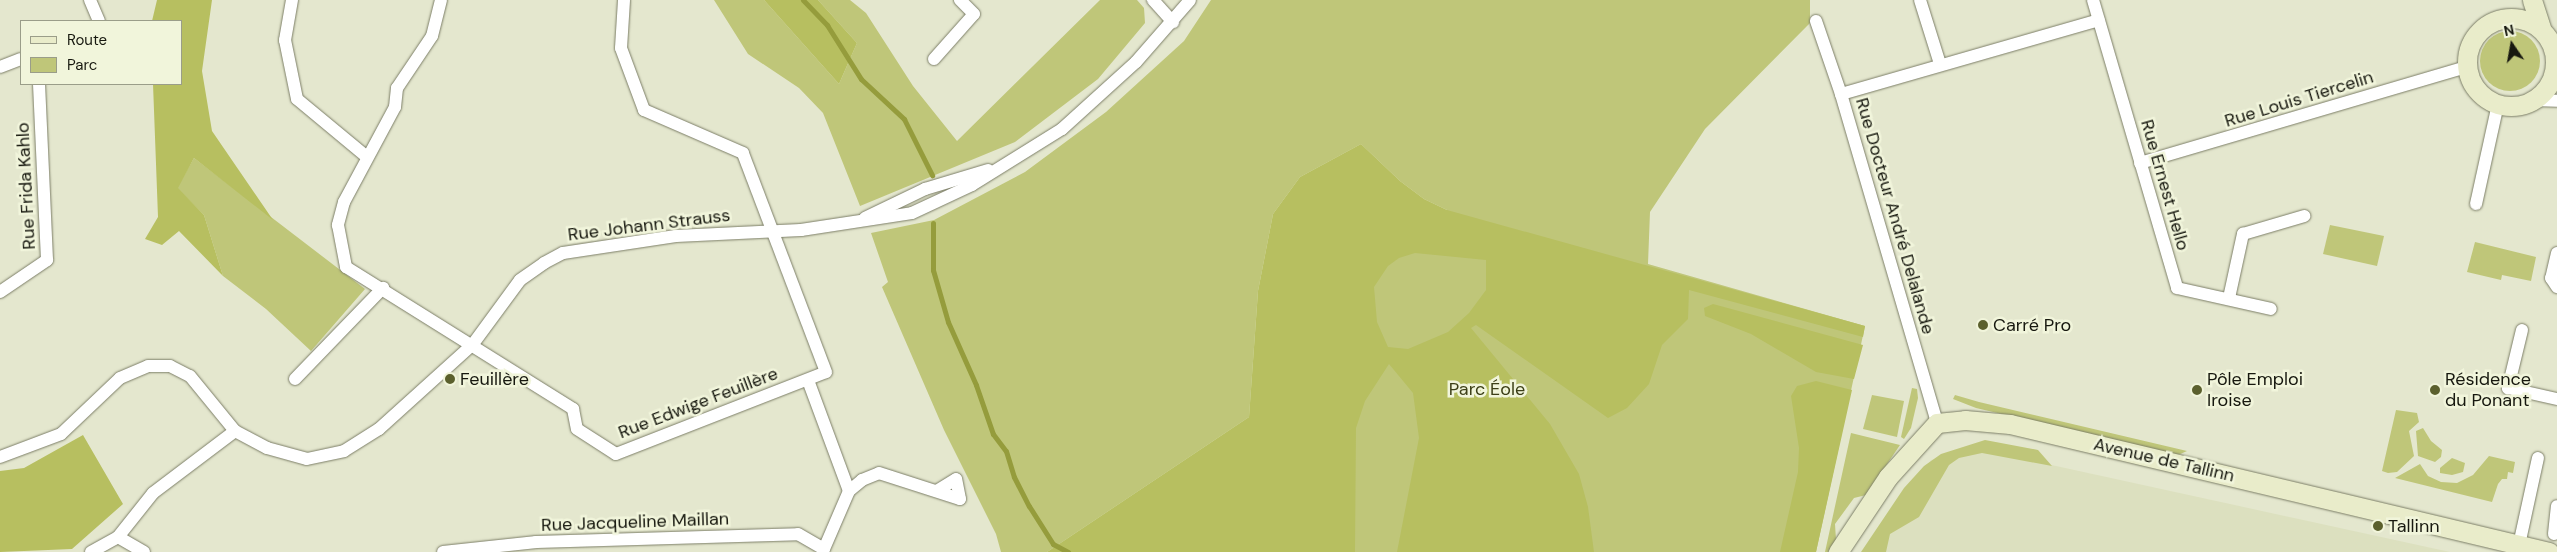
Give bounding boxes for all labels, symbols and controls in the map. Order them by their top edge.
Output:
legend [20,20,182,85]
north arrow [2487,20,2537,70]
text: N [2502,20,2516,40]
text: Route [67,30,107,50]
text: Parc [67,55,97,75]
street label: Rue Louis Tiercelin [2222,66,2376,132]
street label: Rue Docteur André Delalande [1851,95,1939,337]
street label: Rue Ernest Hello [2136,117,2194,253]
street label: Rue Frida Kahlo [12,122,40,250]
street label: Rue Johann Strauss [566,204,732,246]
place label: Carré Pro [1993,314,2071,336]
marker: Carré Pro [1977,319,1989,331]
street label: Rue Edwige Feuillère [615,363,781,443]
place label: Feuillère [460,368,529,390]
place label: Pôle Emploi Iroise [2207,369,2303,412]
place label: Résidence du Ponant [2445,369,2531,412]
marker: Feuillère [444,373,456,385]
park label: Parc Éole [1449,378,1525,400]
marker: Pôle Emploi Iroise [2191,384,2203,396]
marker: Résidence du Ponant [2429,384,2441,396]
street label: Avenue de Tallinn [2092,433,2236,487]
street label: Rue Jacqueline Maillan [541,508,729,536]
place label: Tallinn [2388,515,2440,537]
marker: Tallinn [2372,520,2384,532]

